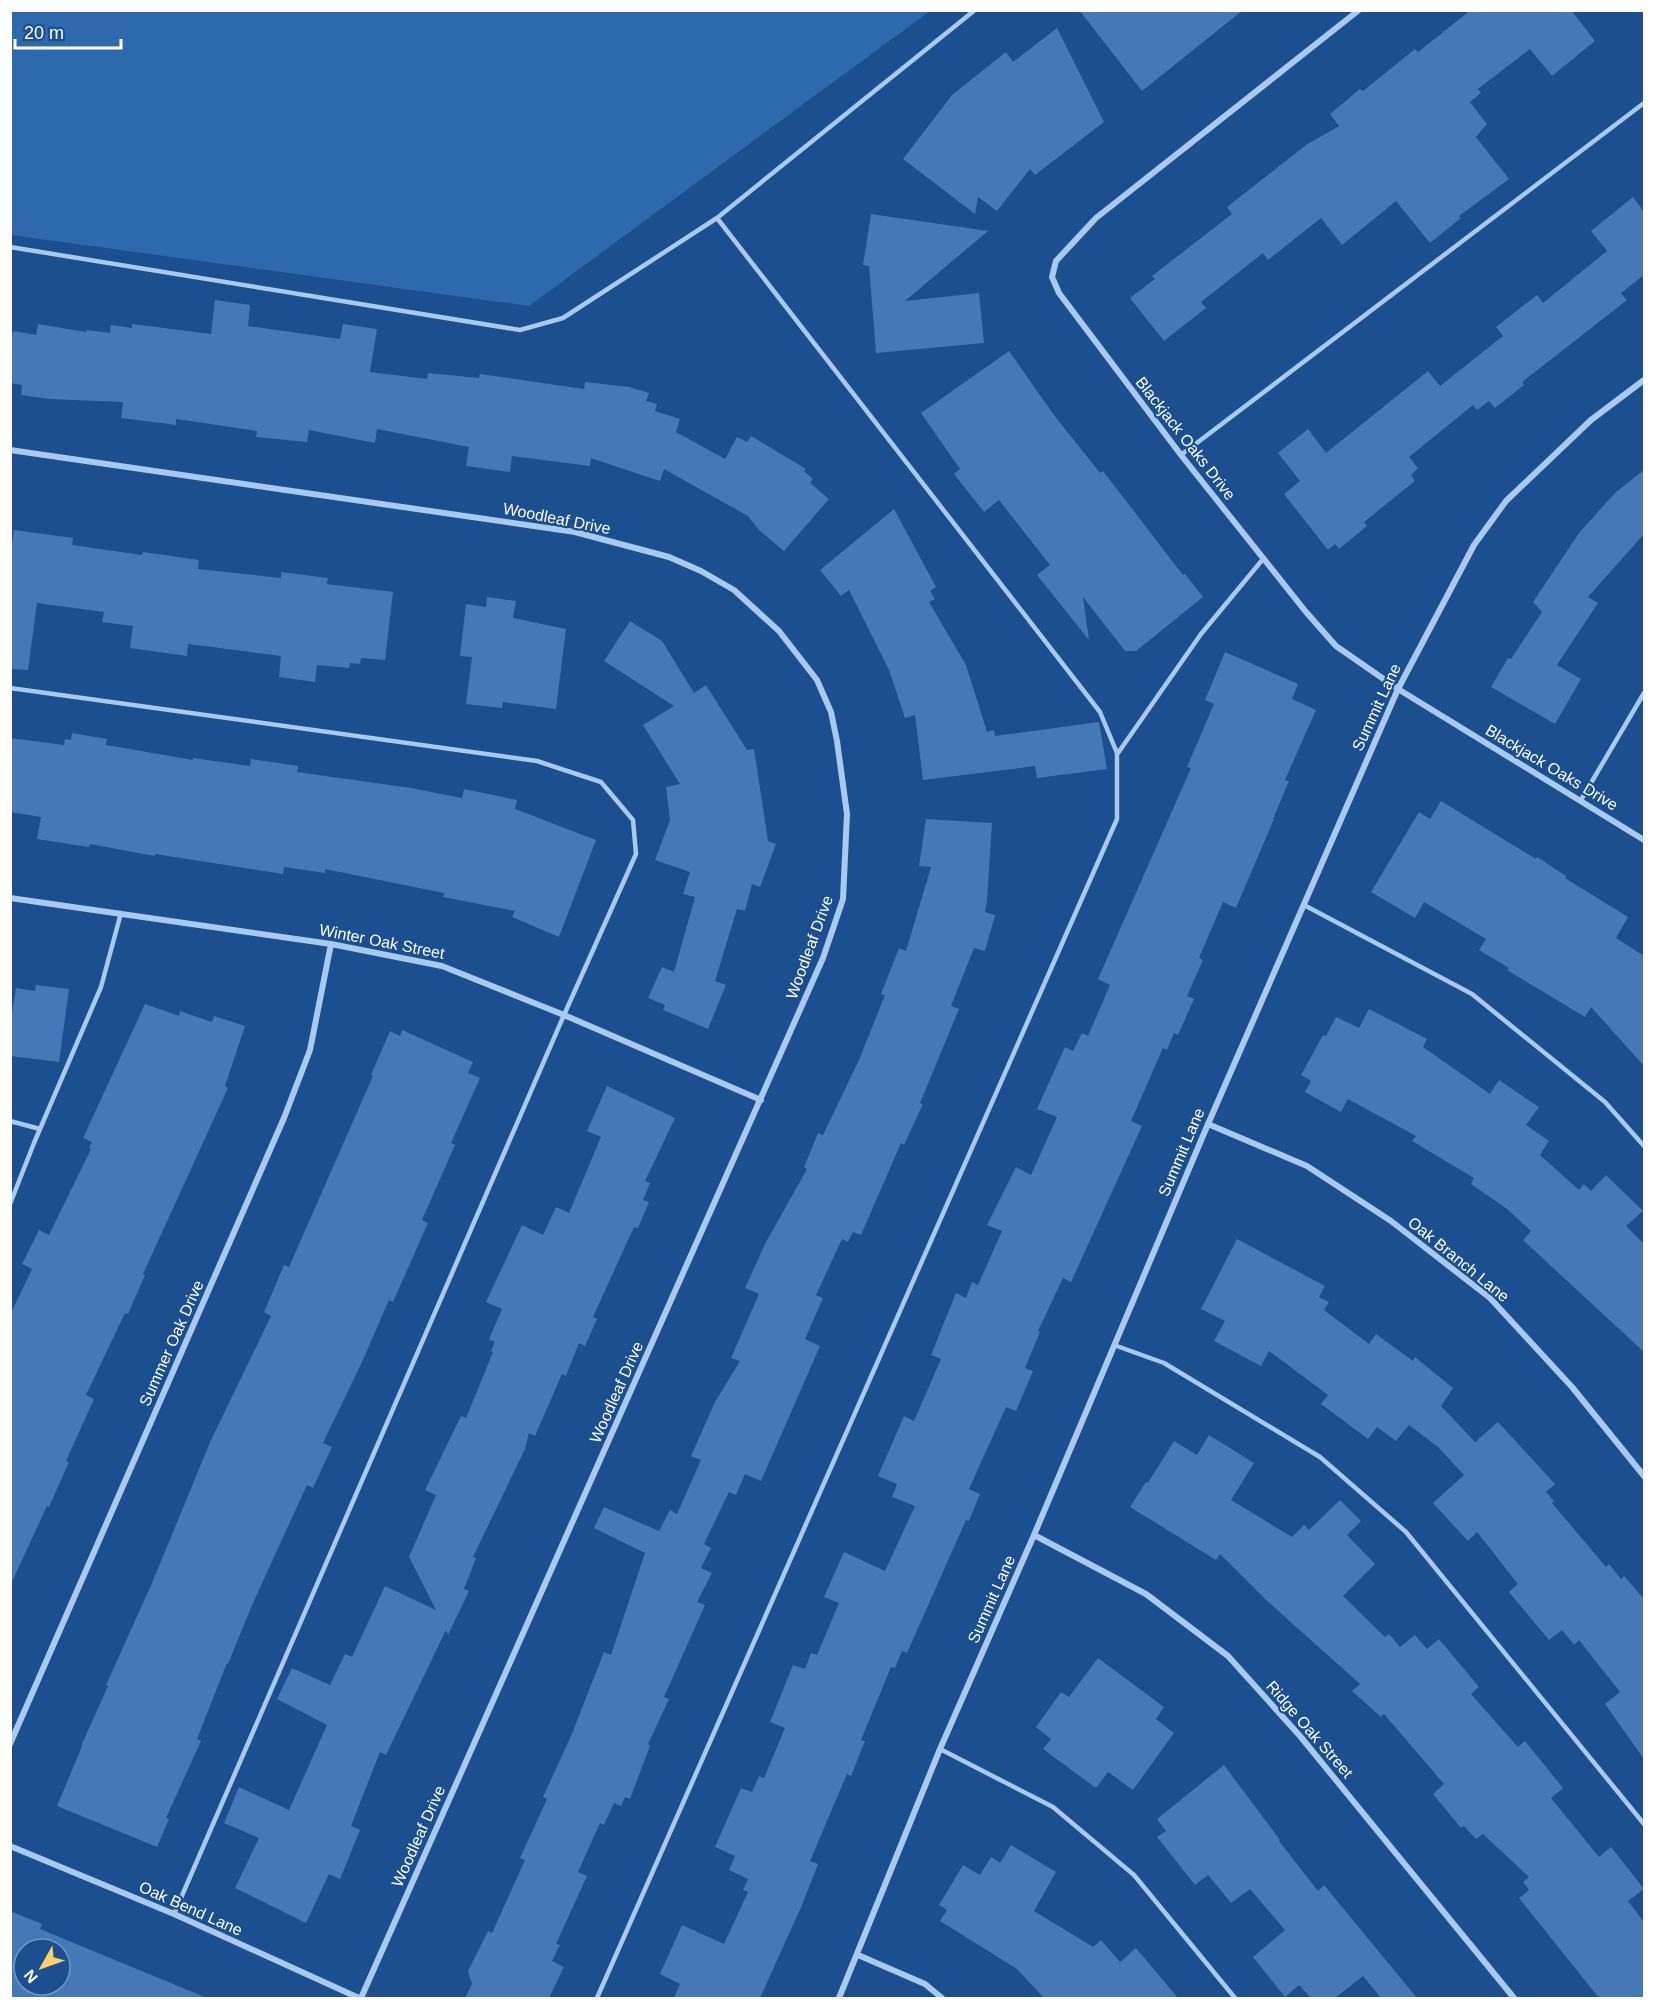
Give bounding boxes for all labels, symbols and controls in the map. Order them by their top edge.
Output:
scale bar [15,12,122,50]
text: 20 m [24,23,64,43]
street label: Blackjack Oaks Drive [1132,374,1239,503]
street label: Woodleaf Drive [502,500,612,537]
street label: Summit Lane [1349,661,1404,754]
street label: Blackjack Oaks Drive [1483,721,1621,814]
street label: Woodleaf Drive [783,893,836,1001]
street label: Winter Oak Street [318,921,446,962]
street label: Summit Lane [1155,1105,1208,1199]
street label: Oak Branch Lane [1405,1214,1512,1305]
street label: Summer Oak Drive [136,1278,207,1409]
street label: Woodleaf Drive [587,1339,646,1445]
street label: Summit Lane [965,1553,1018,1646]
street label: Ridge Oak Street [1263,1677,1357,1782]
street label: Woodleaf Drive [389,1783,448,1889]
street label: Oak Bend Lane [137,1878,245,1939]
north arrow [12,1937,72,1997]
text: N [21,1966,41,1986]

